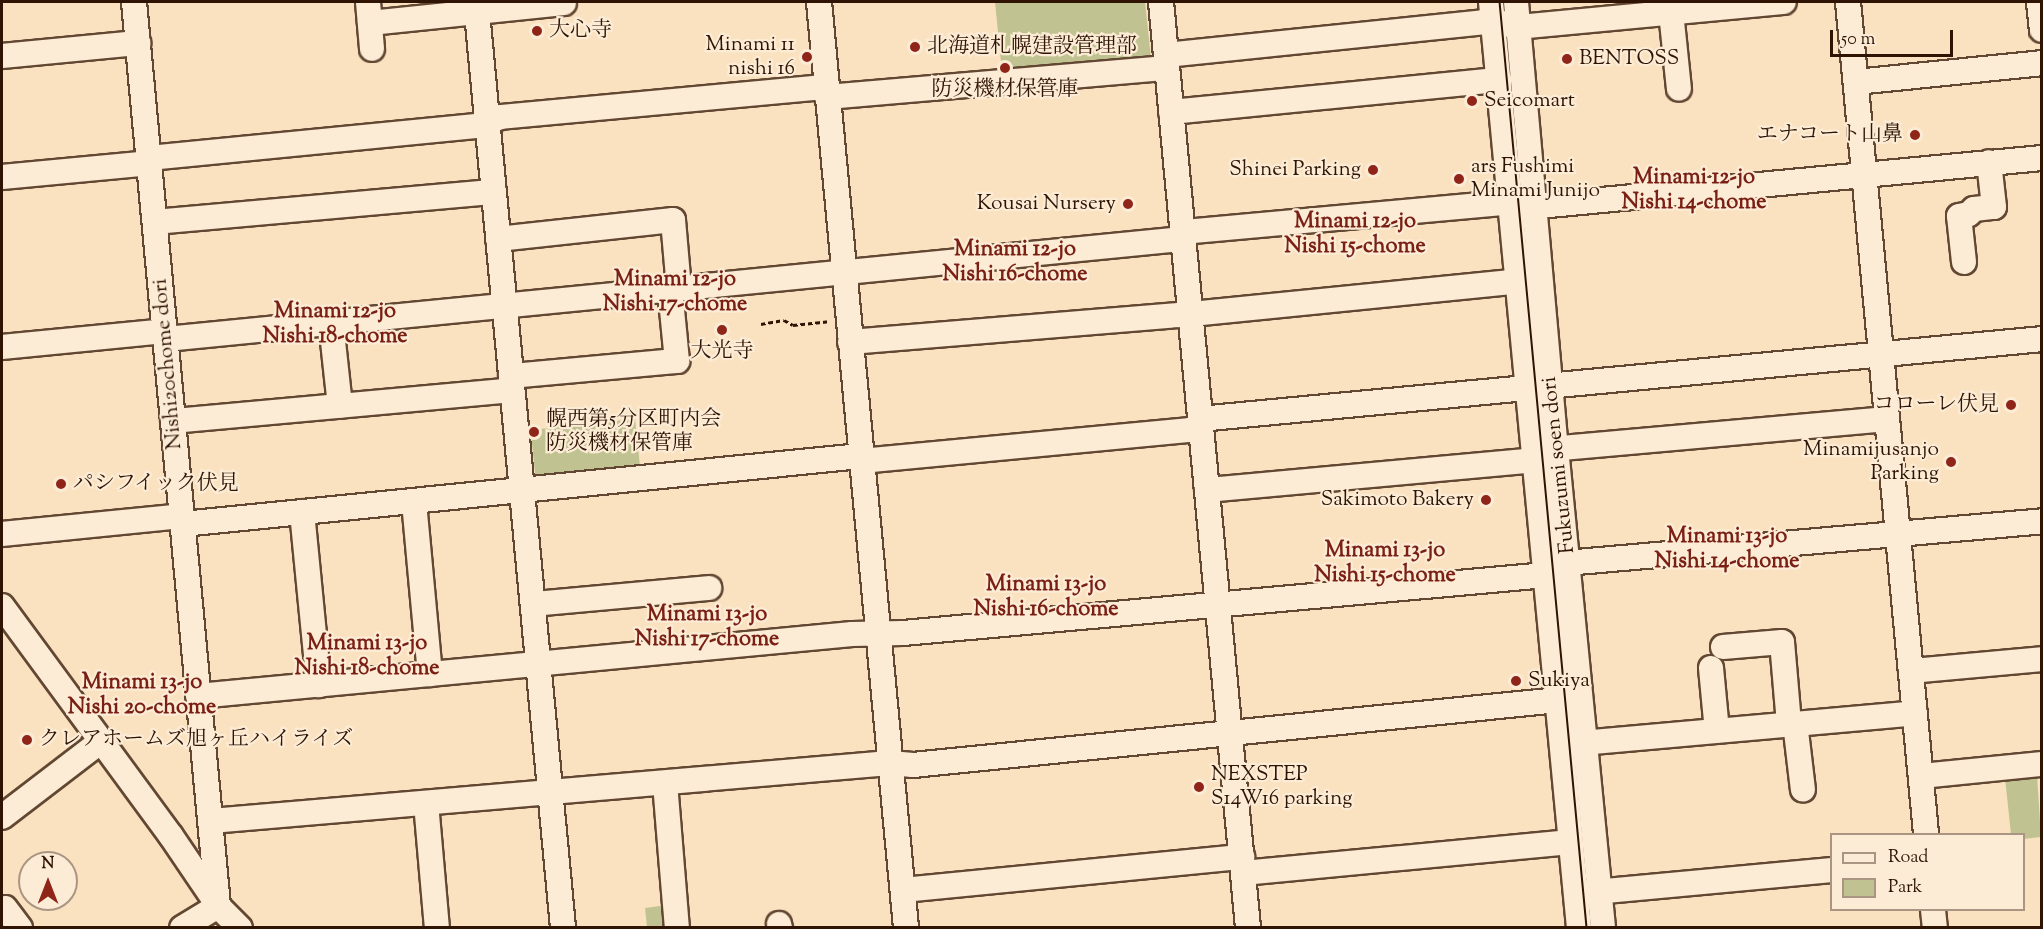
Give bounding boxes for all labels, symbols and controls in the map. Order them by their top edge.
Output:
place label: 大心寺 [549,18,612,44]
scale bar [1833,18,1956,56]
marker: 大心寺 [530,24,544,38]
text: 50 m [1841,27,1875,53]
place label: Minami 11 nishi 16 [706,32,795,82]
place label: 北海道札幌建設管理部 [927,34,1137,60]
marker: 北海道札幌建設管理部 [908,40,922,54]
place label: BENTOSS [1579,46,1679,72]
marker: Minami 11 nishi 16 [800,50,814,64]
marker: BENTOSS [1560,52,1574,66]
marker: 防災機材保管庫 [998,61,1012,75]
place label: 防災機材保管庫 [932,77,1078,103]
place label: Seicomart [1484,88,1575,114]
marker: Seicomart [1465,94,1479,108]
place label: エナコート山鼻 [1756,122,1903,148]
marker: エナコート山鼻 [1908,128,1922,142]
place label: ars Fushimi Minami Junijo [1471,154,1600,204]
place label: Shinei Parking [1229,157,1361,183]
marker: Shinei Parking [1366,163,1380,177]
district label: Minami 12-jo Nishi 14-chome [1622,165,1766,216]
marker: ars Fushimi Minami Junijo [1452,172,1466,186]
place label: Kousai Nursery [977,191,1116,217]
marker: Kousai Nursery [1121,197,1135,211]
district label: Minami 12-jo Nishi 15-chome [1284,209,1426,260]
district label: Minami 12-jo Nishi 16-chome [943,237,1087,288]
district label: Minami 12-jo Nishi 17-chome [603,267,747,318]
street label: Nishi20chome dori [148,277,188,451]
district label: Minami 12-jo Nishi 18-chome [263,299,407,350]
marker: 大光寺 [715,323,729,337]
place label: 大光寺 [691,339,753,365]
street label: Fukuzumi soen dori [1537,375,1581,555]
place label: コローレ伏見 [1873,392,1999,418]
marker: コローレ伏見 [2004,398,2018,412]
place label: 幌西第5分区町内会 防災機材保管庫 [546,407,721,457]
marker: 幌西第5分区町内会 防災機材保管庫 [527,425,541,439]
place label: Minamijusanjo Parking [1803,437,1939,487]
marker: Minamijusanjo Parking [1944,455,1958,469]
place label: パシフイック伏見 [73,471,241,497]
marker: パシフイック伏見 [54,477,68,491]
place label: Sakimoto Bakery [1321,487,1474,513]
marker: Sakimoto Bakery [1479,493,1493,507]
district label: Minami 13-jo Nishi 14-chome [1655,524,1799,576]
district label: Minami 13-jo Nishi 15-chome [1314,538,1456,590]
district label: Minami 13-jo Nishi 16-chome [974,572,1118,624]
district label: Minami 13-jo Nishi 17-chome [635,602,779,654]
district label: Minami 13-jo Nishi 18-chome [295,631,439,682]
place label: Sukiya [1528,668,1590,694]
district label: Minami 13-jo Nishi 20-chome [68,670,216,722]
marker: Sukiya [1509,674,1523,688]
place label: クレアホームズ旭ヶ丘ハイライズ [39,727,354,753]
marker: クレアホームズ旭ヶ丘ハイライズ [20,733,34,747]
place label: NEXSTEP S14W16 parking [1211,762,1352,812]
marker: NEXSTEP S14W16 parking [1192,780,1206,794]
legend [1830,833,2025,911]
text: Road [1888,845,1928,871]
north arrow [18,851,78,911]
text: N [42,853,54,876]
text: Park [1888,875,1922,901]

